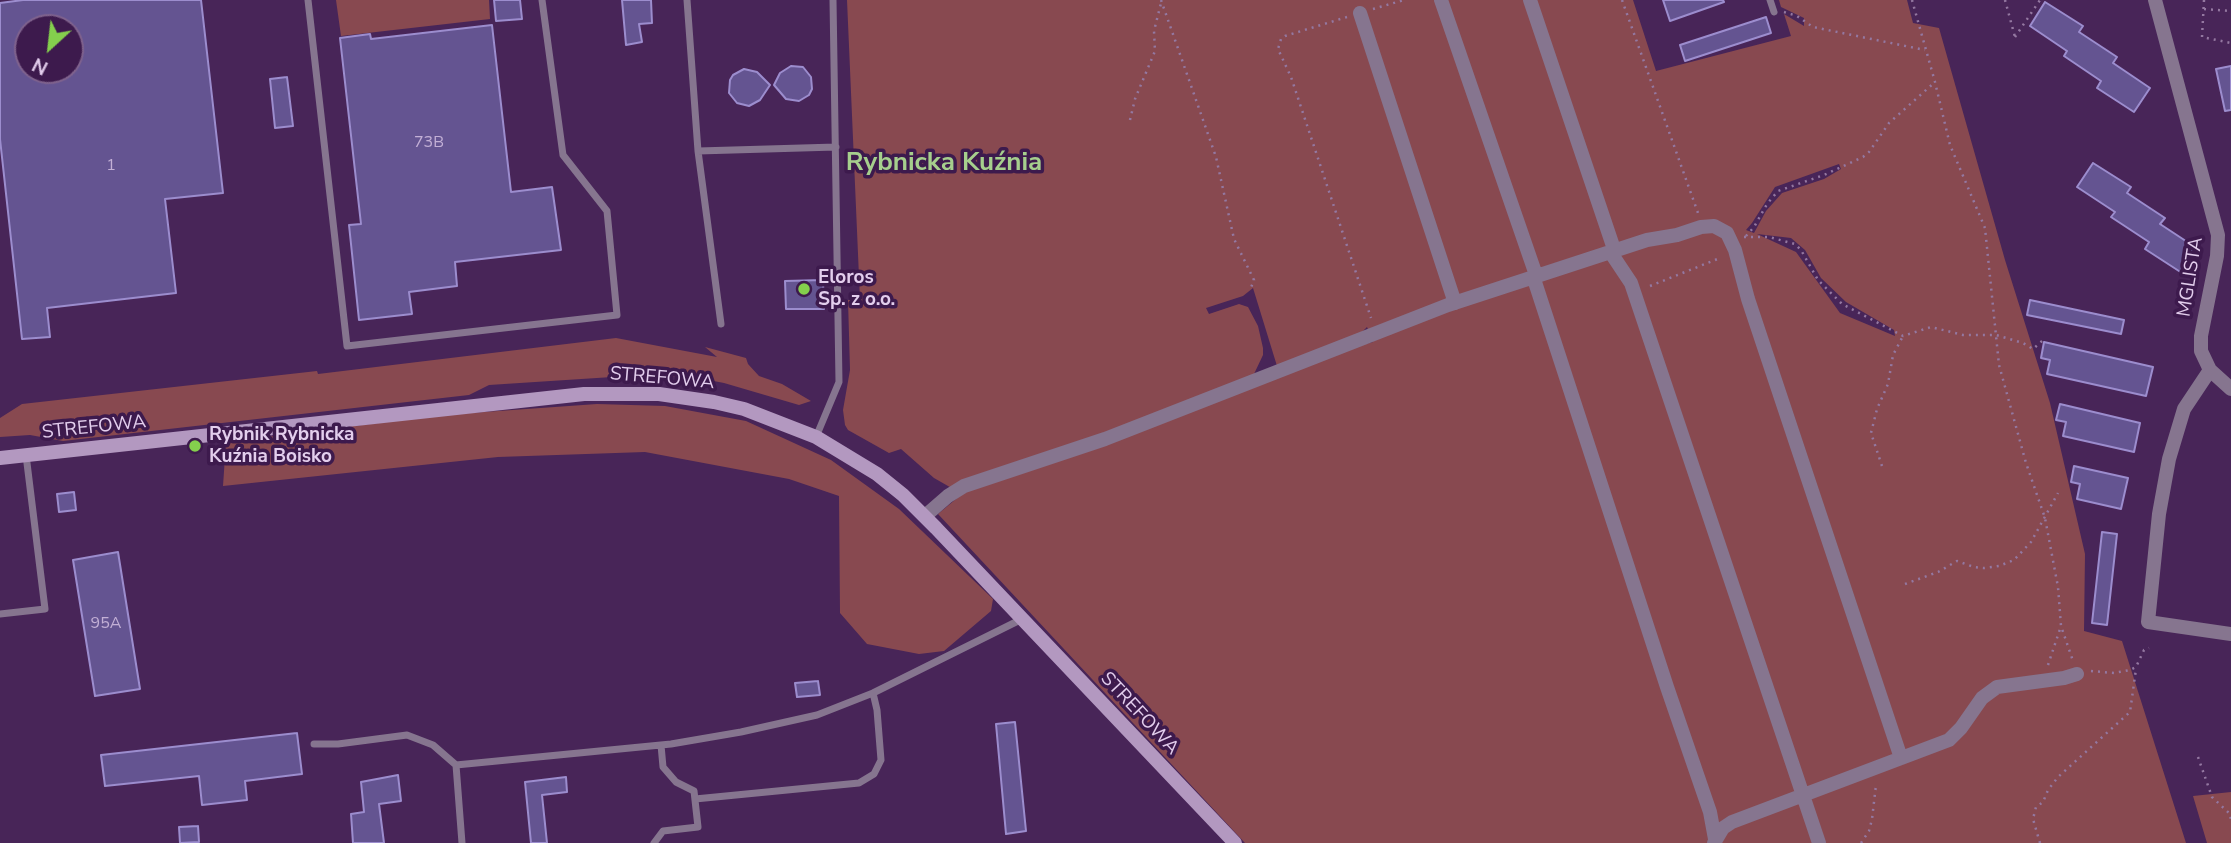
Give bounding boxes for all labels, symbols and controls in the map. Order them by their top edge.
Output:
north arrow [14,14,84,84]
text: N [28,51,53,81]
house number: 73B [414,133,444,153]
district label: Rybnicka Kuźnia [846,148,1042,180]
house number: 1 [106,156,116,176]
street label: MGLISTA [2173,235,2209,319]
place label: Eloros Sp. z o.o. [818,267,895,311]
marker: Eloros Sp. z o.o. [796,281,812,297]
street label: STREFOWA [609,363,715,395]
street label: STREFOWA [41,411,147,445]
place label: Rybnik Rybnicka Kuźnia Boisko [209,424,354,468]
marker: Rybnik Rybnicka Kuźnia Boisko [187,438,203,454]
house number: 95A [91,614,121,634]
street label: STREFOWA [1095,668,1183,760]

